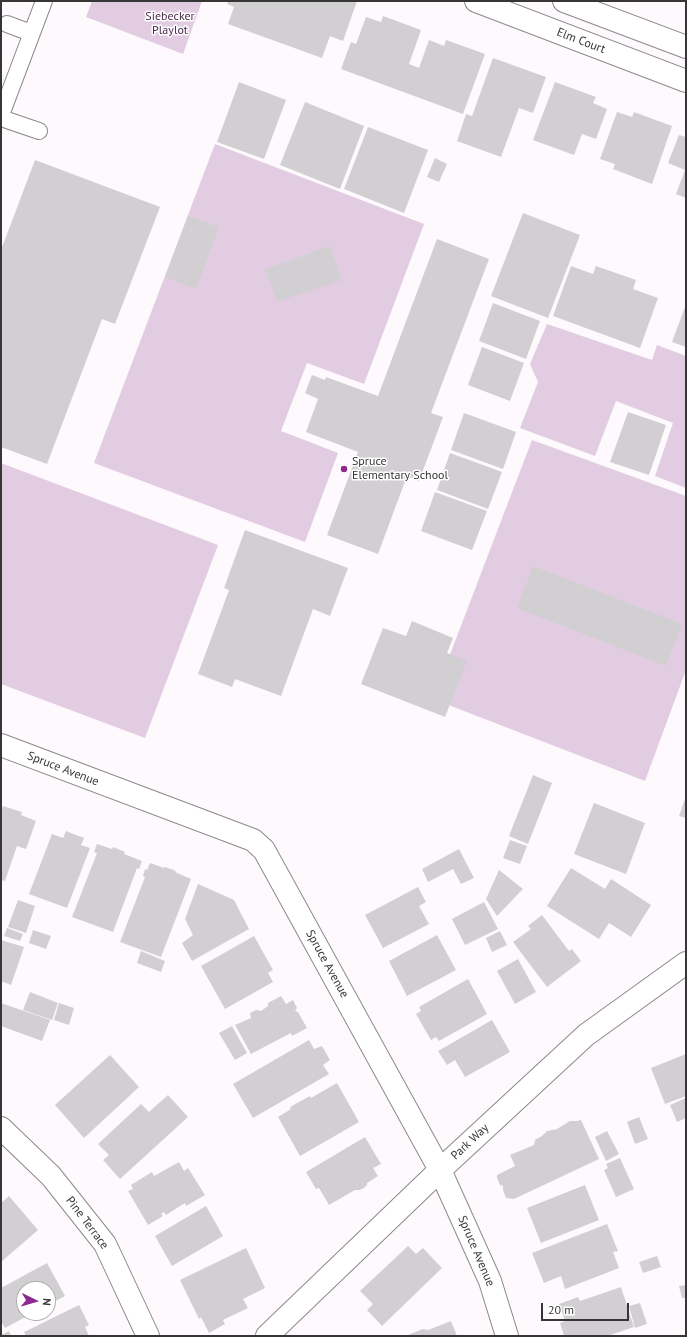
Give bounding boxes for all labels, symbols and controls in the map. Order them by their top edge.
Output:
park label: Siebecker Playlot [145,10,195,38]
street label: Elm Court [555,25,607,57]
place label: Spruce Elementary School [352,455,448,483]
marker: Spruce Elementary School [339,464,349,474]
street label: Spruce Avenue [25,749,101,789]
street label: Spruce Avenue [302,928,352,1000]
street label: Park Way [448,1121,492,1163]
street label: Pine Terrace [62,1194,112,1252]
street label: Spruce Avenue [455,1214,497,1288]
north arrow [16,1281,56,1321]
scale bar [543,1295,631,1321]
text: N [40,1298,54,1306]
text: 20 m [548,1302,574,1317]

